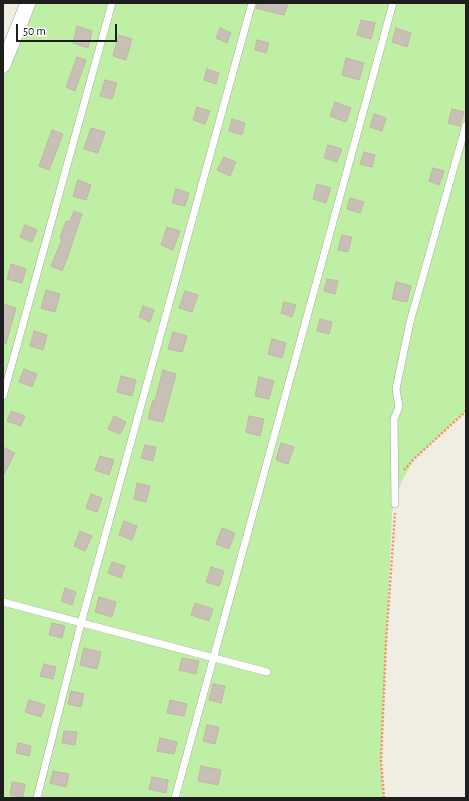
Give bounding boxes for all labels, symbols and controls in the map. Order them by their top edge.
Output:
scale bar [18,16,119,42]
text: 50 m [23,25,46,37]

